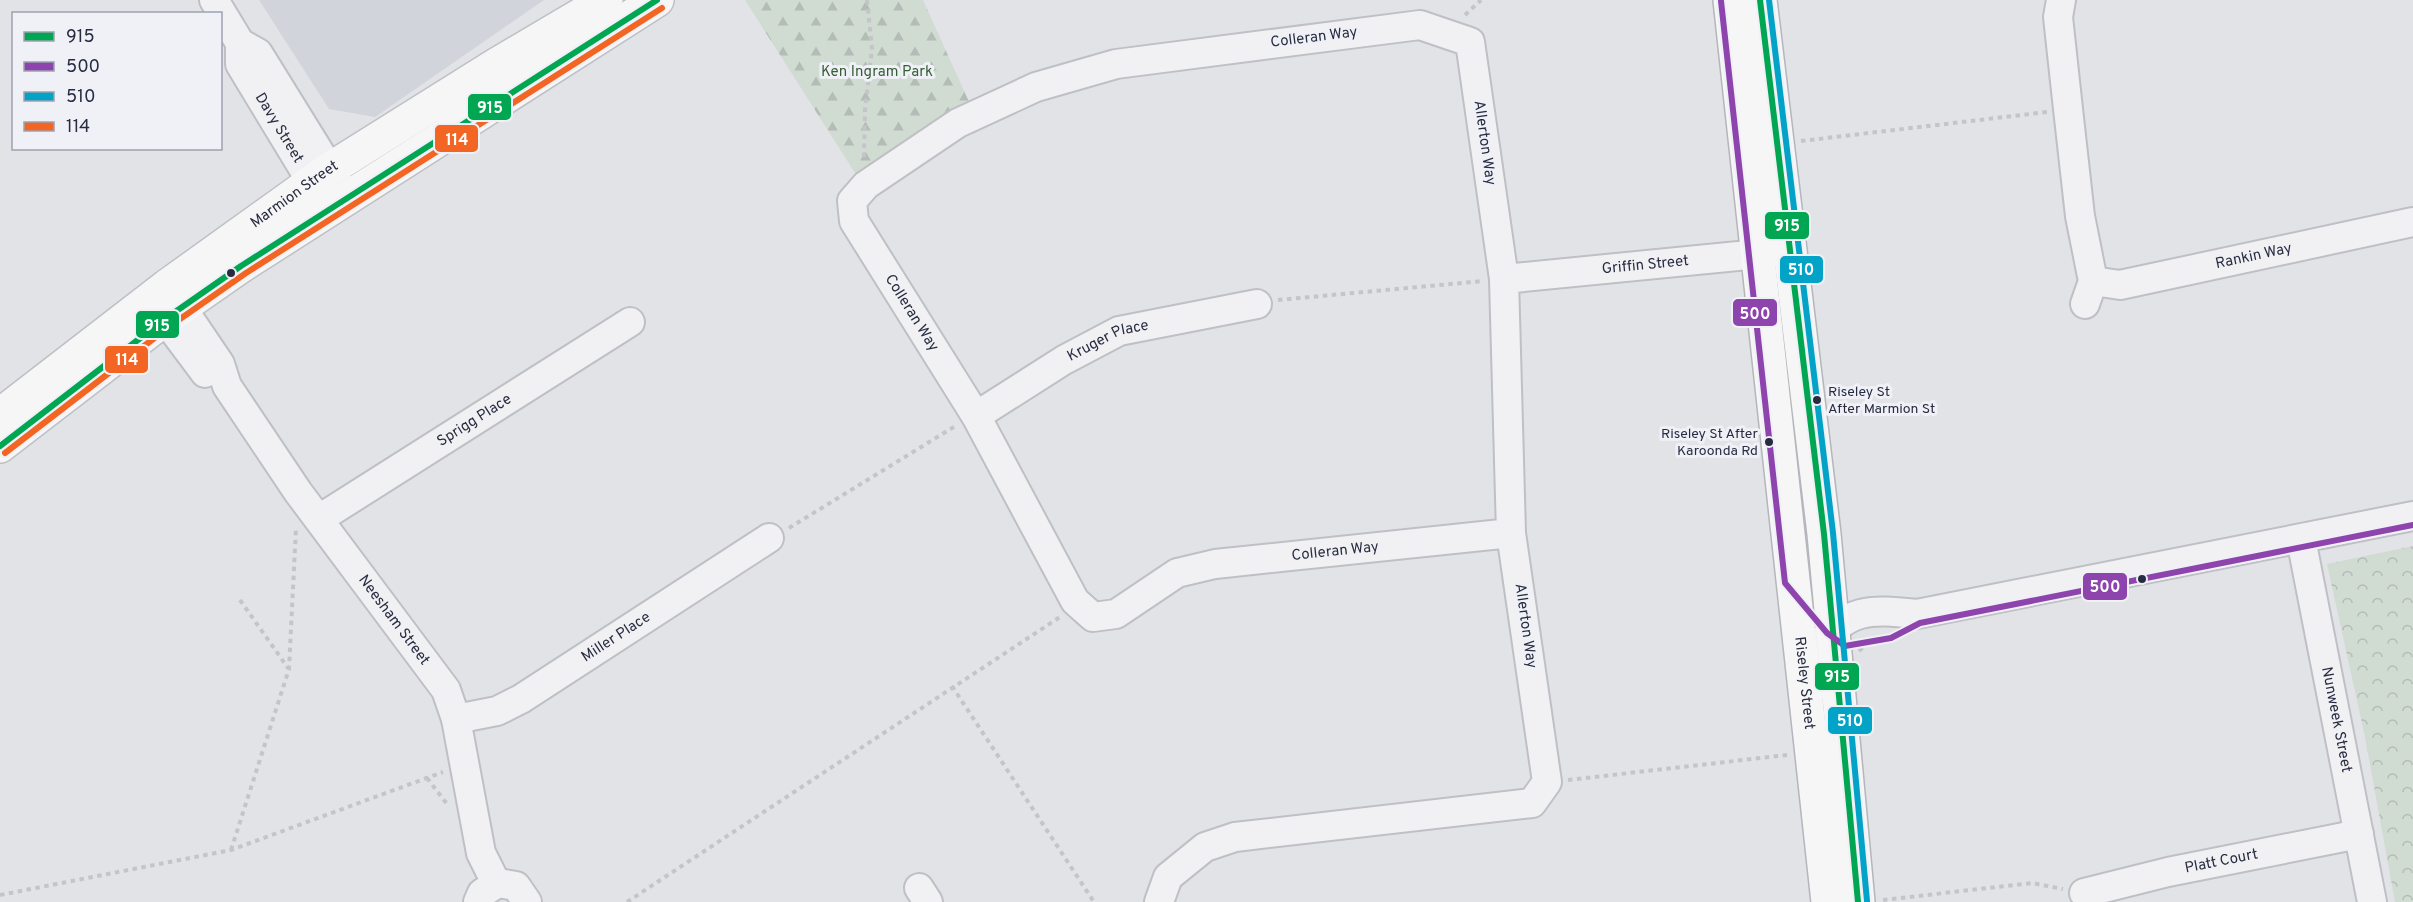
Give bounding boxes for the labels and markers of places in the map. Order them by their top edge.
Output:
unlabelled marker [225,267,237,279]
place label: Riseley St After Marmion St [1828,384,1935,418]
marker: Riseley St After Marmion St [1811,394,1823,406]
place label: Riseley St After Karoonda Rd [1661,426,1759,460]
marker: Riseley St After Karoonda Rd [1763,436,1775,448]
unlabelled marker [2136,573,2148,585]

